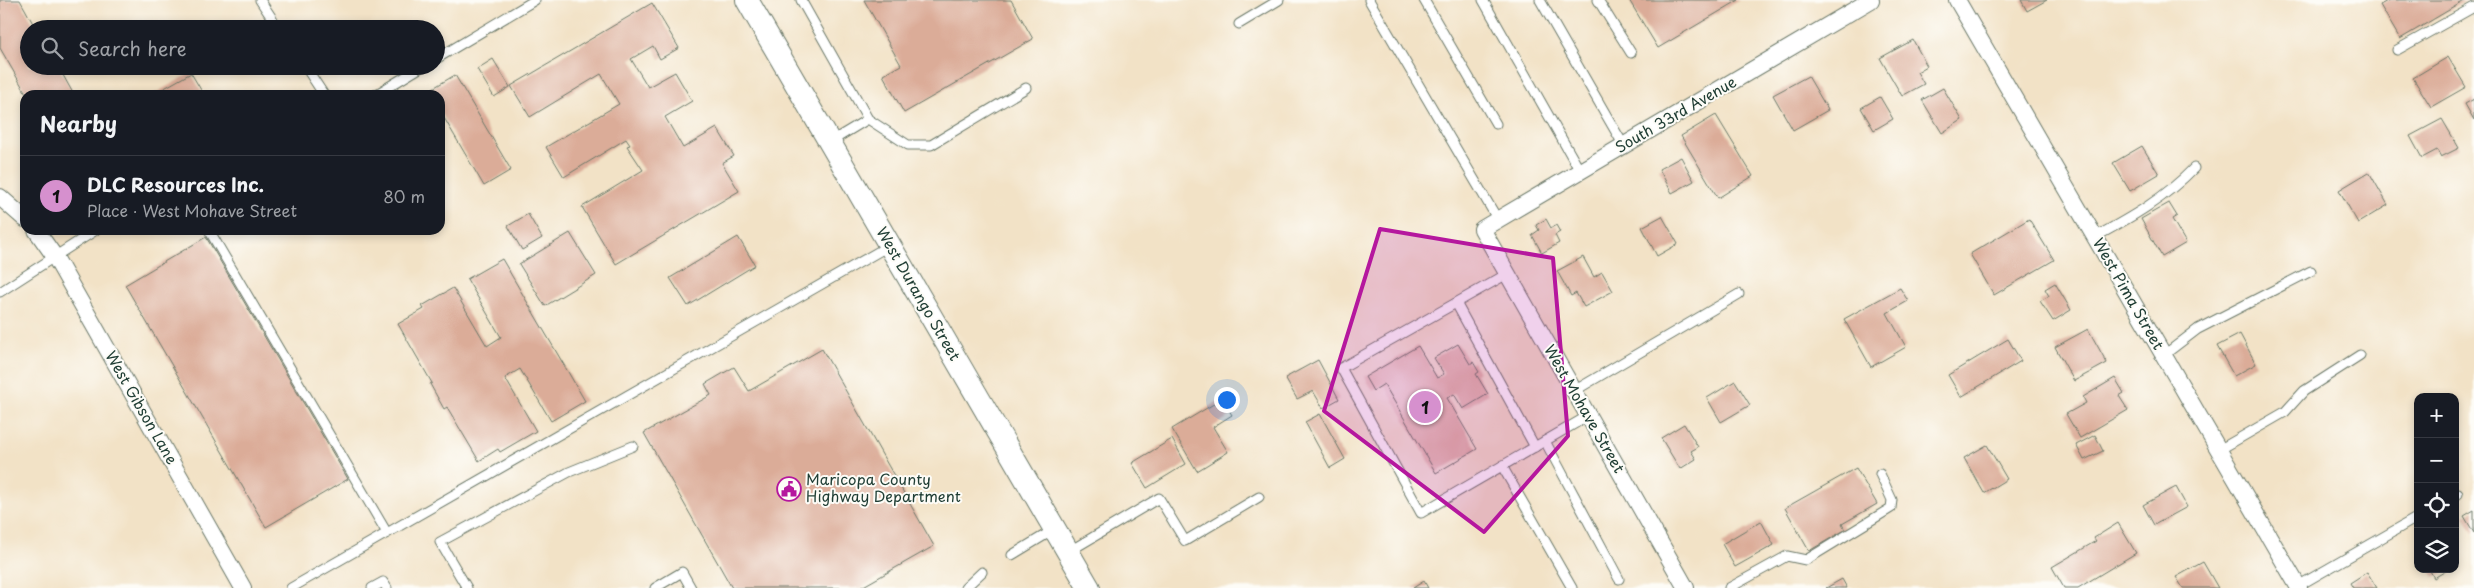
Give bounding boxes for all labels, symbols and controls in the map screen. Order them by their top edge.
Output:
search box [20,20,445,75]
icon: search [38,34,66,62]
text: Search here [78,34,187,62]
street label: South 33rd Avenue [1610,70,1740,158]
text: Nearby [40,107,117,139]
text: DLC Resources Inc. [87,170,264,198]
text: 1 [52,184,60,208]
text: 80 m [383,184,425,208]
text: Place · West Mohave Street [87,198,297,222]
street label: West Durango Street [871,222,967,365]
street label: West Pima Street [2088,233,2171,353]
street label: West Mohave Street [1539,340,1631,477]
street label: West Gibson Lane [100,346,184,468]
your location [1214,387,1240,413]
pin: 1 [1409,388,1441,426]
map controls [2414,393,2459,573]
button: + [2414,393,2459,438]
button: − [2414,438,2459,483]
place label: Maricopa County Highway Department [806,467,961,507]
public building icon: Maricopa County Highway Department [776,476,802,502]
button: locate [2414,483,2459,528]
button: layers [2414,528,2459,573]

